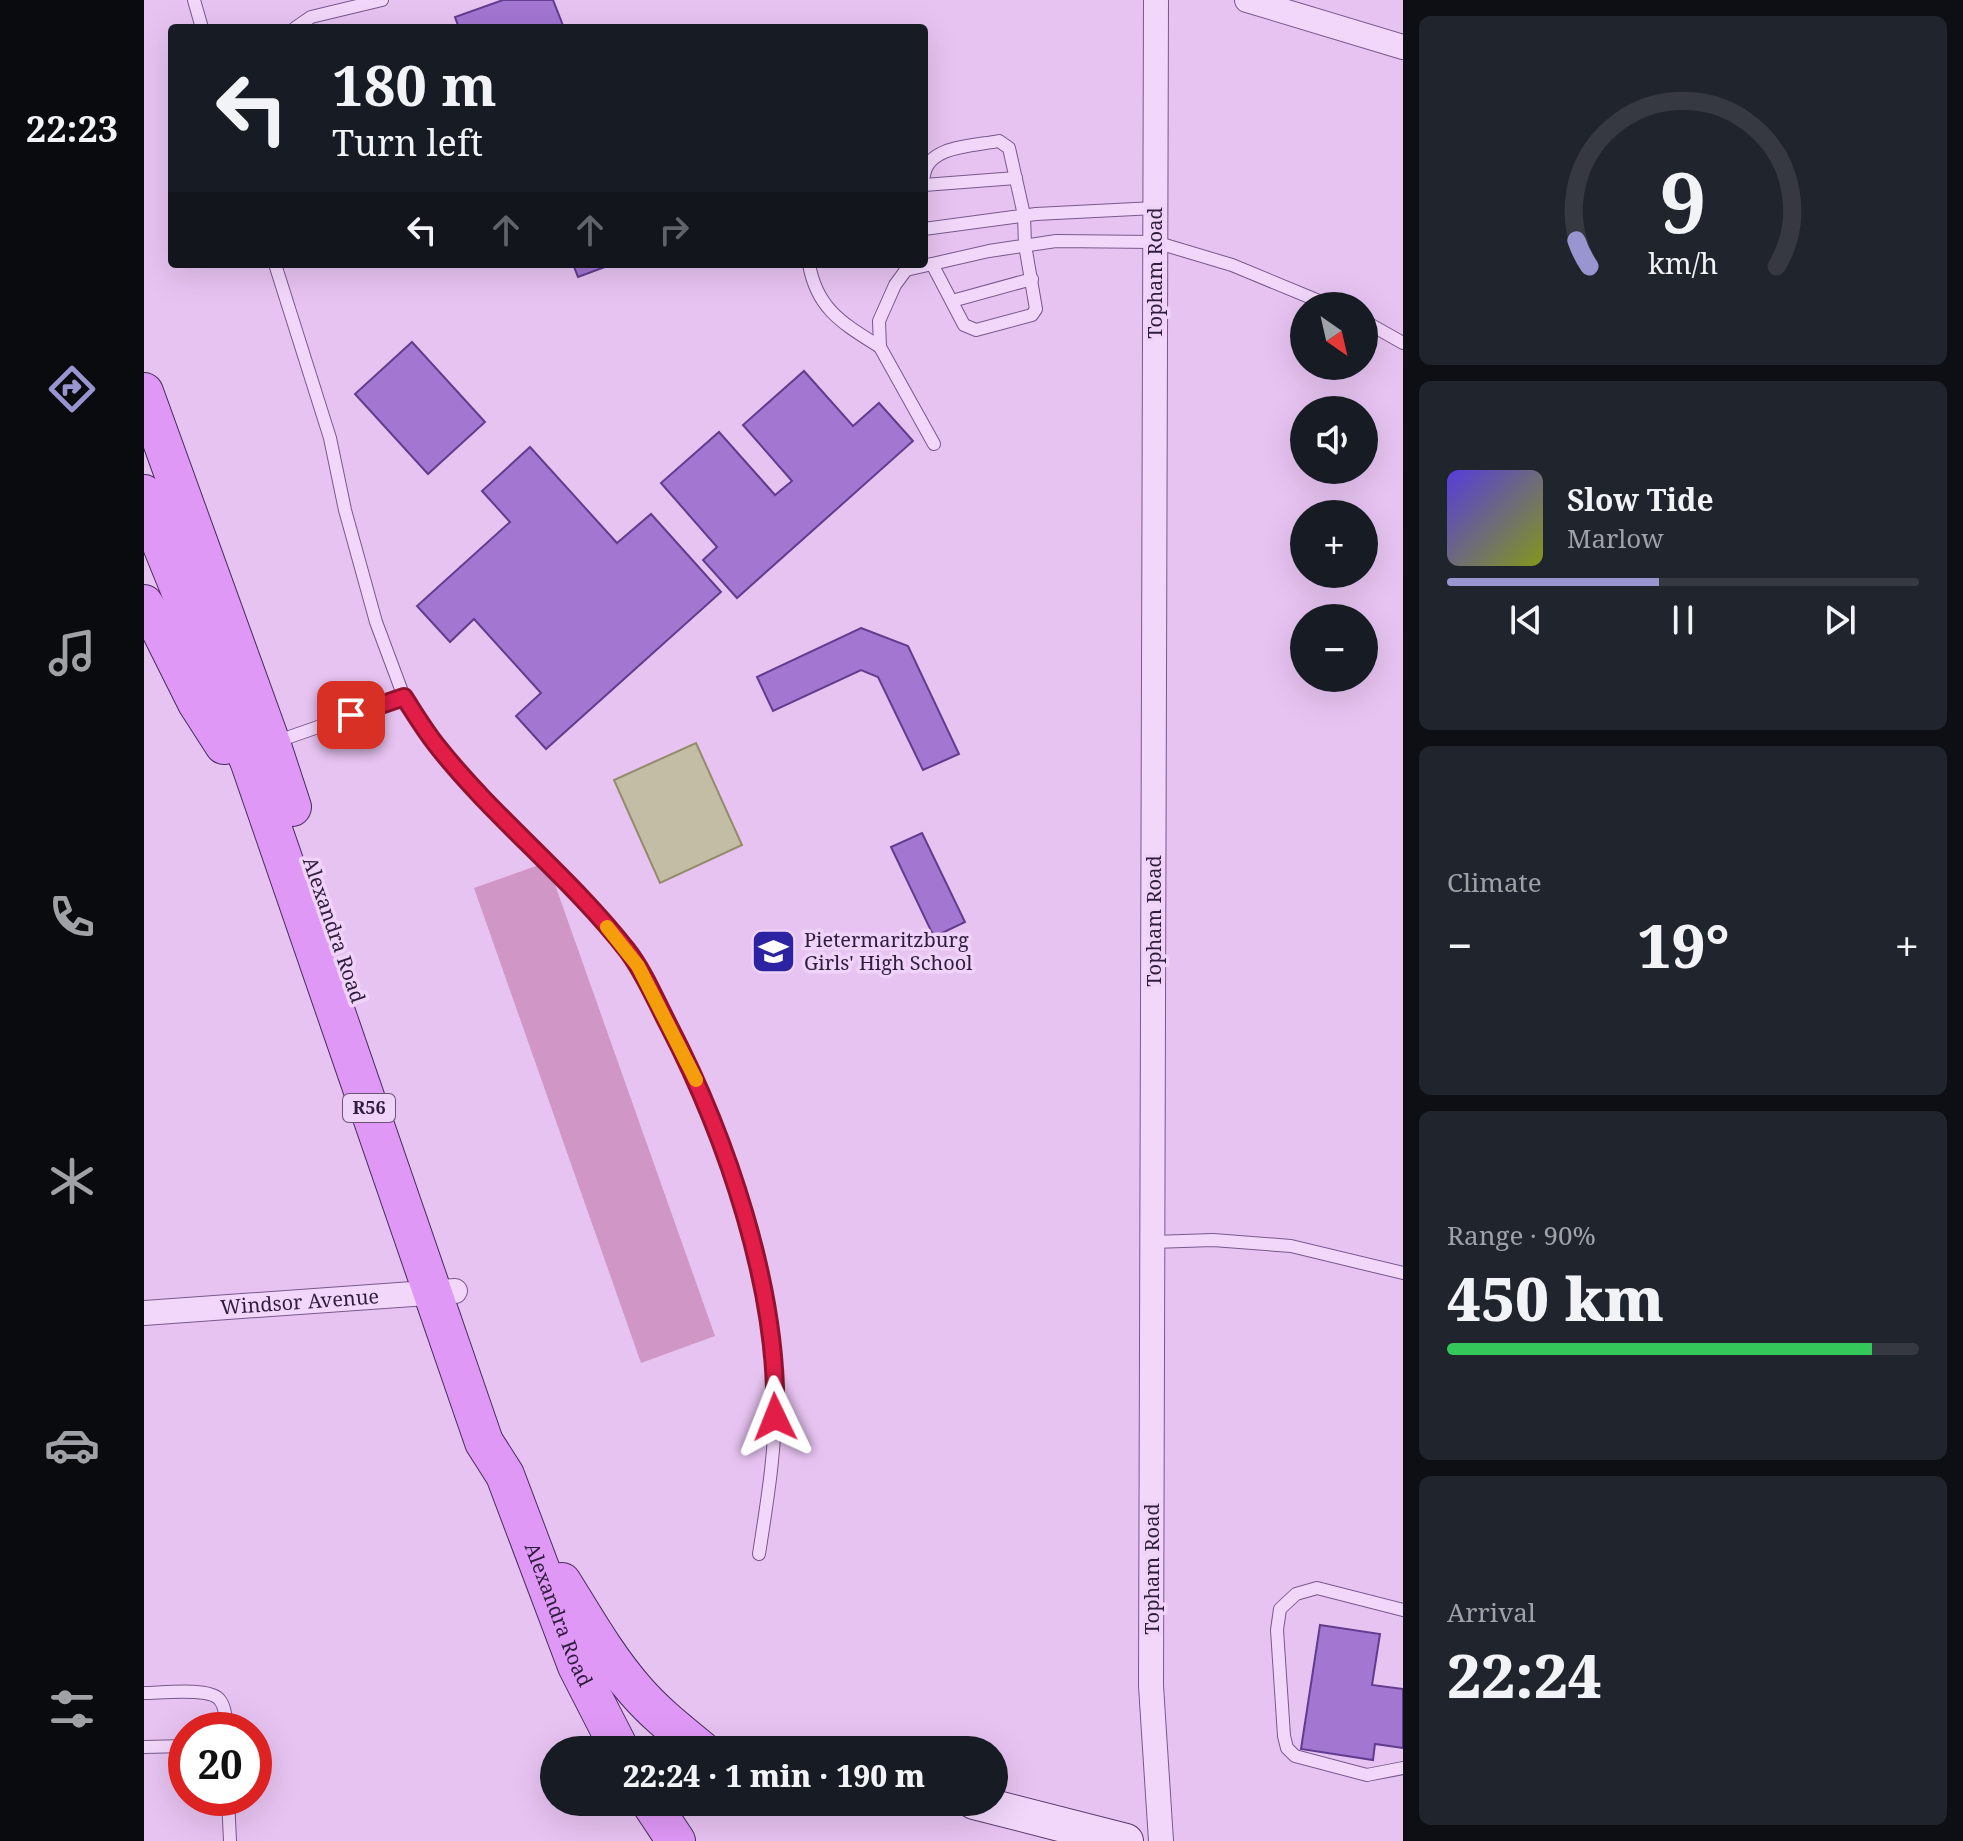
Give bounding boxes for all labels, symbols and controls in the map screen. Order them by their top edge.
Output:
text: 180 m [332,46,497,122]
icon: left [200,56,304,160]
text: 22:23 [26,104,118,153]
text: Turn left [332,118,483,167]
text: 9 [1659,143,1707,256]
street label: Topham Road [1141,207,1168,339]
icon: left [400,208,444,252]
icon: ahead [484,208,528,252]
icon: ahead [568,208,612,252]
icon: right [652,208,696,252]
text: km/h [1648,243,1718,282]
north arrow [1290,292,1378,380]
map controls [1290,292,1378,692]
icon: directions [44,361,100,417]
button: sound [1290,396,1378,484]
text: Slow Tide [1567,479,1714,520]
button: + [1290,500,1378,588]
text: Marlow [1567,520,1664,556]
icon: previous [1504,598,1548,642]
icon: pause [1661,598,1705,642]
icon: next [1818,598,1862,642]
button: − [1290,604,1378,692]
icon: music [44,625,100,681]
pin [317,681,385,749]
icon: arrive [329,693,373,737]
street label: Alexandra Road [297,853,372,1006]
street label: Topham Road [1140,855,1167,987]
text: Climate [1447,864,1542,900]
icon: phone [44,889,100,945]
text: 19° [1637,904,1729,986]
text: − [1447,915,1472,975]
text: + [1894,915,1919,975]
place label: Pietermaritzburg Girls' High School [804,926,973,976]
school or university icon: Pietermaritzburg Girls' High School [749,928,797,976]
road number: R56 [343,1094,395,1122]
icon: climate [44,1153,100,1209]
text: Range · 90% [1447,1217,1596,1253]
text: 450 km [1447,1257,1664,1339]
street label: Windsor Avenue [219,1282,380,1321]
position arrow [733,1375,817,1459]
icon: car [44,1417,100,1473]
street label: Topham Road [1138,1503,1165,1635]
street label: Alexandra Road [519,1538,599,1691]
text: Arrival [1447,1594,1536,1630]
text: 22:24 [1447,1634,1602,1716]
icon: filters [44,1681,100,1737]
speed limit sign: 20 [168,1712,272,1816]
text: 22:24 · 1 min · 190 m [623,1755,925,1796]

